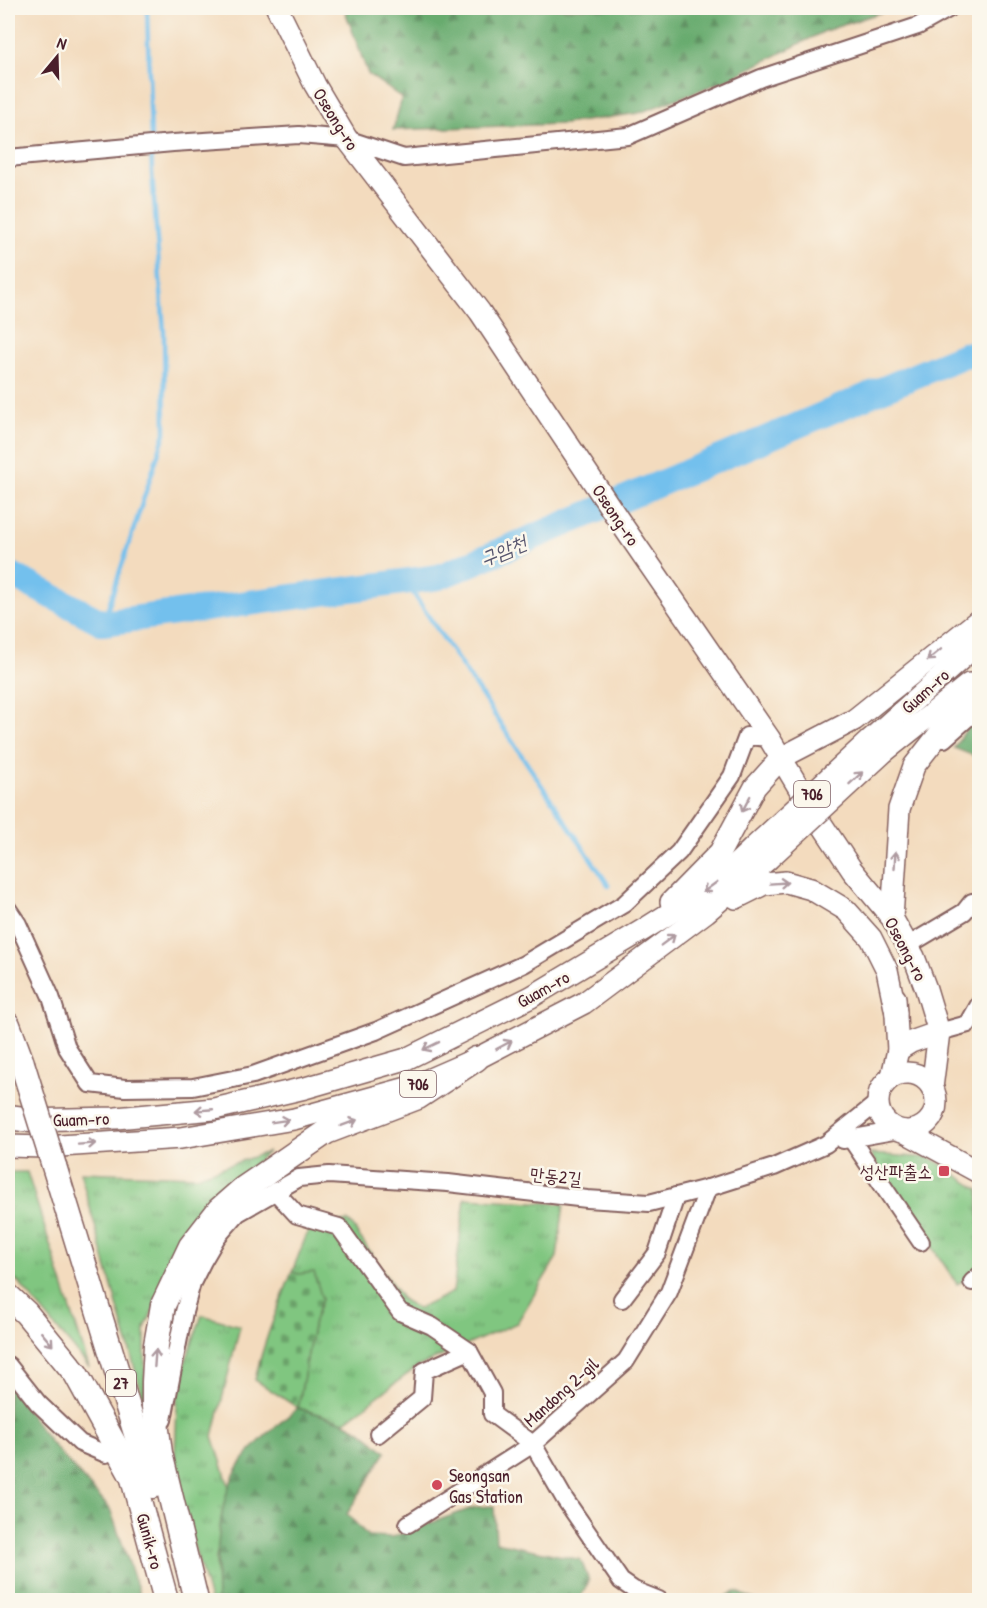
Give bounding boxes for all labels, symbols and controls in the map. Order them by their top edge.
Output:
north arrow [27,27,87,87]
text: N [54,31,70,55]
street label: Oseong-ro [307,83,365,155]
street label: Oseong-ro [586,479,646,551]
water label: 구암천 [476,527,532,572]
one-way arrow [926,649,942,662]
street label: Guam-ro [896,663,954,719]
one-way arrow [849,771,864,785]
road number: 706 [794,781,830,807]
one-way arrow [740,795,752,812]
one-way arrow [890,850,901,870]
one-way arrow [768,877,788,888]
one-way arrow [702,881,718,893]
street label: Oseong-ro [879,913,933,985]
one-way arrow [659,934,675,947]
street label: Guam-ro [512,964,574,1014]
one-way arrow [494,1039,512,1050]
one-way arrow [423,1041,441,1053]
road number: 706 [400,1071,436,1097]
one-way arrow [195,1105,215,1116]
street label: Guam-ro [52,1106,110,1132]
one-way arrow [270,1115,290,1126]
one-way arrow [339,1117,357,1128]
one-way arrow [76,1138,96,1149]
place label: 성산파출소 [860,1159,932,1184]
street label: 만동2길 [529,1161,584,1191]
marker: 성산파출소 [937,1164,951,1178]
one-way arrow [40,1331,54,1346]
one-way arrow [150,1348,161,1368]
street label: Mandong 2-gil [518,1351,604,1432]
road number: 27 [106,1370,136,1396]
place label: Seongsan Gas Station [449,1463,523,1509]
marker: Seongsan Gas Station [430,1478,444,1492]
street label: Gunik-ro [131,1510,169,1572]

